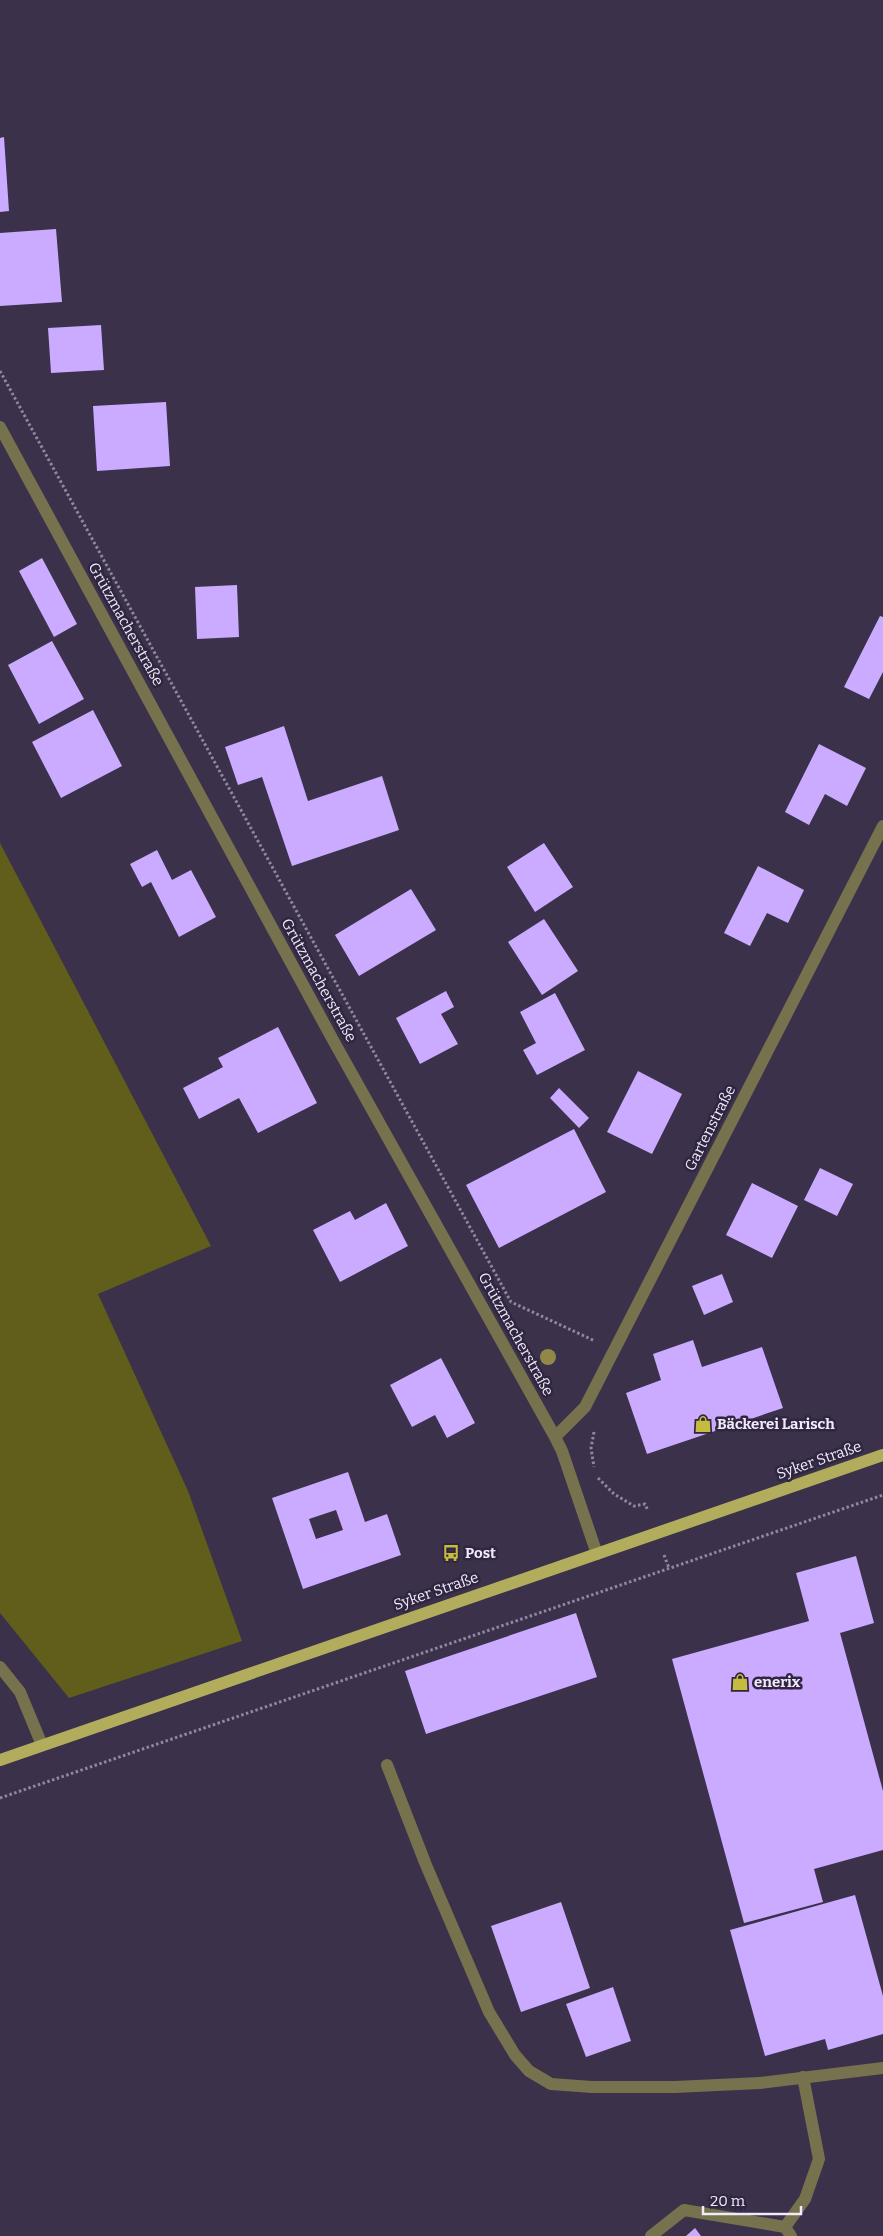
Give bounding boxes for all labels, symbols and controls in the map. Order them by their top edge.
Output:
street label: Grützmacherstraße [85,559,167,689]
street label: Grützmacherstraße [278,915,360,1045]
street label: Gartenstraße [681,1082,739,1174]
street label: Grützmacherstraße [475,1269,557,1399]
shop icon: Bäckerei Larisch [693,1414,713,1434]
place label: Bäckerei Larisch [717,1415,835,1433]
street label: Syker Straße [774,1437,864,1483]
bus stop icon: Post [441,1543,461,1563]
place label: Post [465,1544,496,1562]
street label: Syker Straße [391,1568,481,1614]
shop icon: enerix [730,1672,750,1692]
place label: enerix [754,1673,801,1691]
scale bar [703,2184,800,2216]
text: 20 m [710,2192,746,2210]

